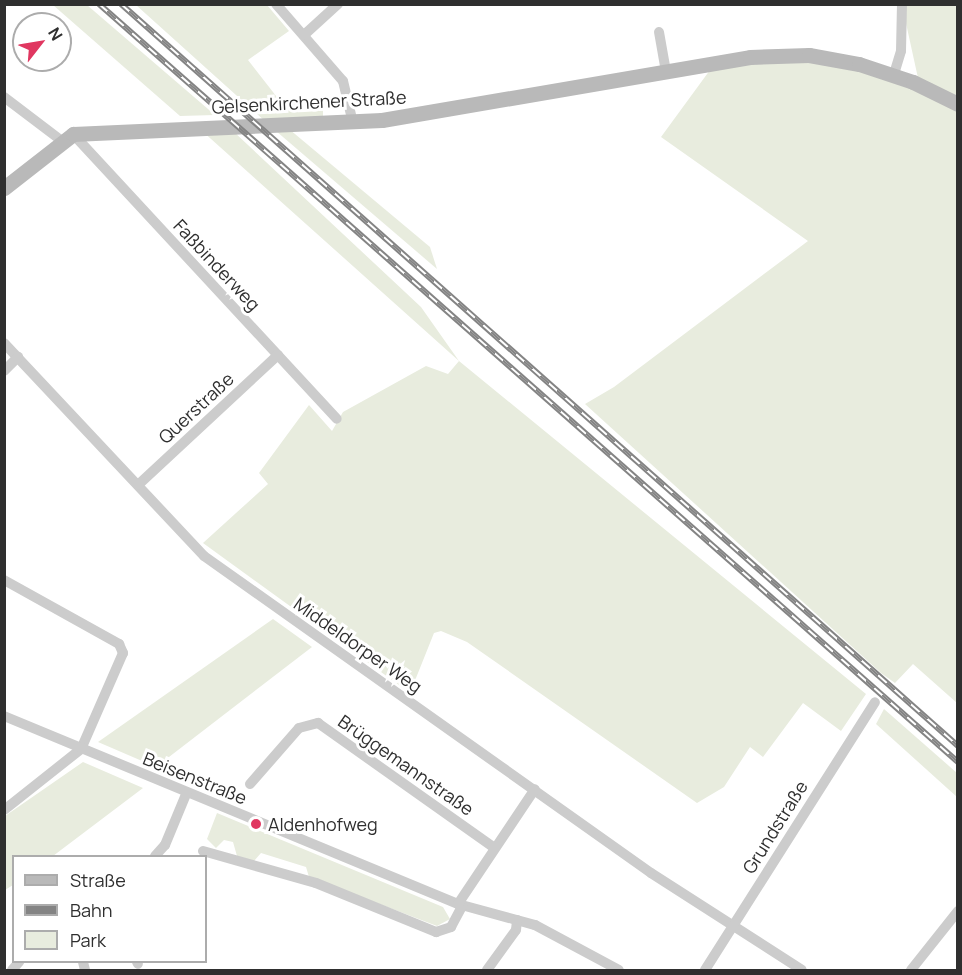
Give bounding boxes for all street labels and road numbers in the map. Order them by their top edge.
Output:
street label: Gelsenkirchener Straße [211,86,407,118]
street label: Faßbinderweg [169,215,265,315]
street label: Querstraße [154,368,238,448]
street label: Middeldorper Weg [290,593,426,697]
street label: Brüggemannstraße [334,710,478,820]
street label: Beisenstraße [140,747,250,809]
street label: Grundstraße [738,777,812,877]

